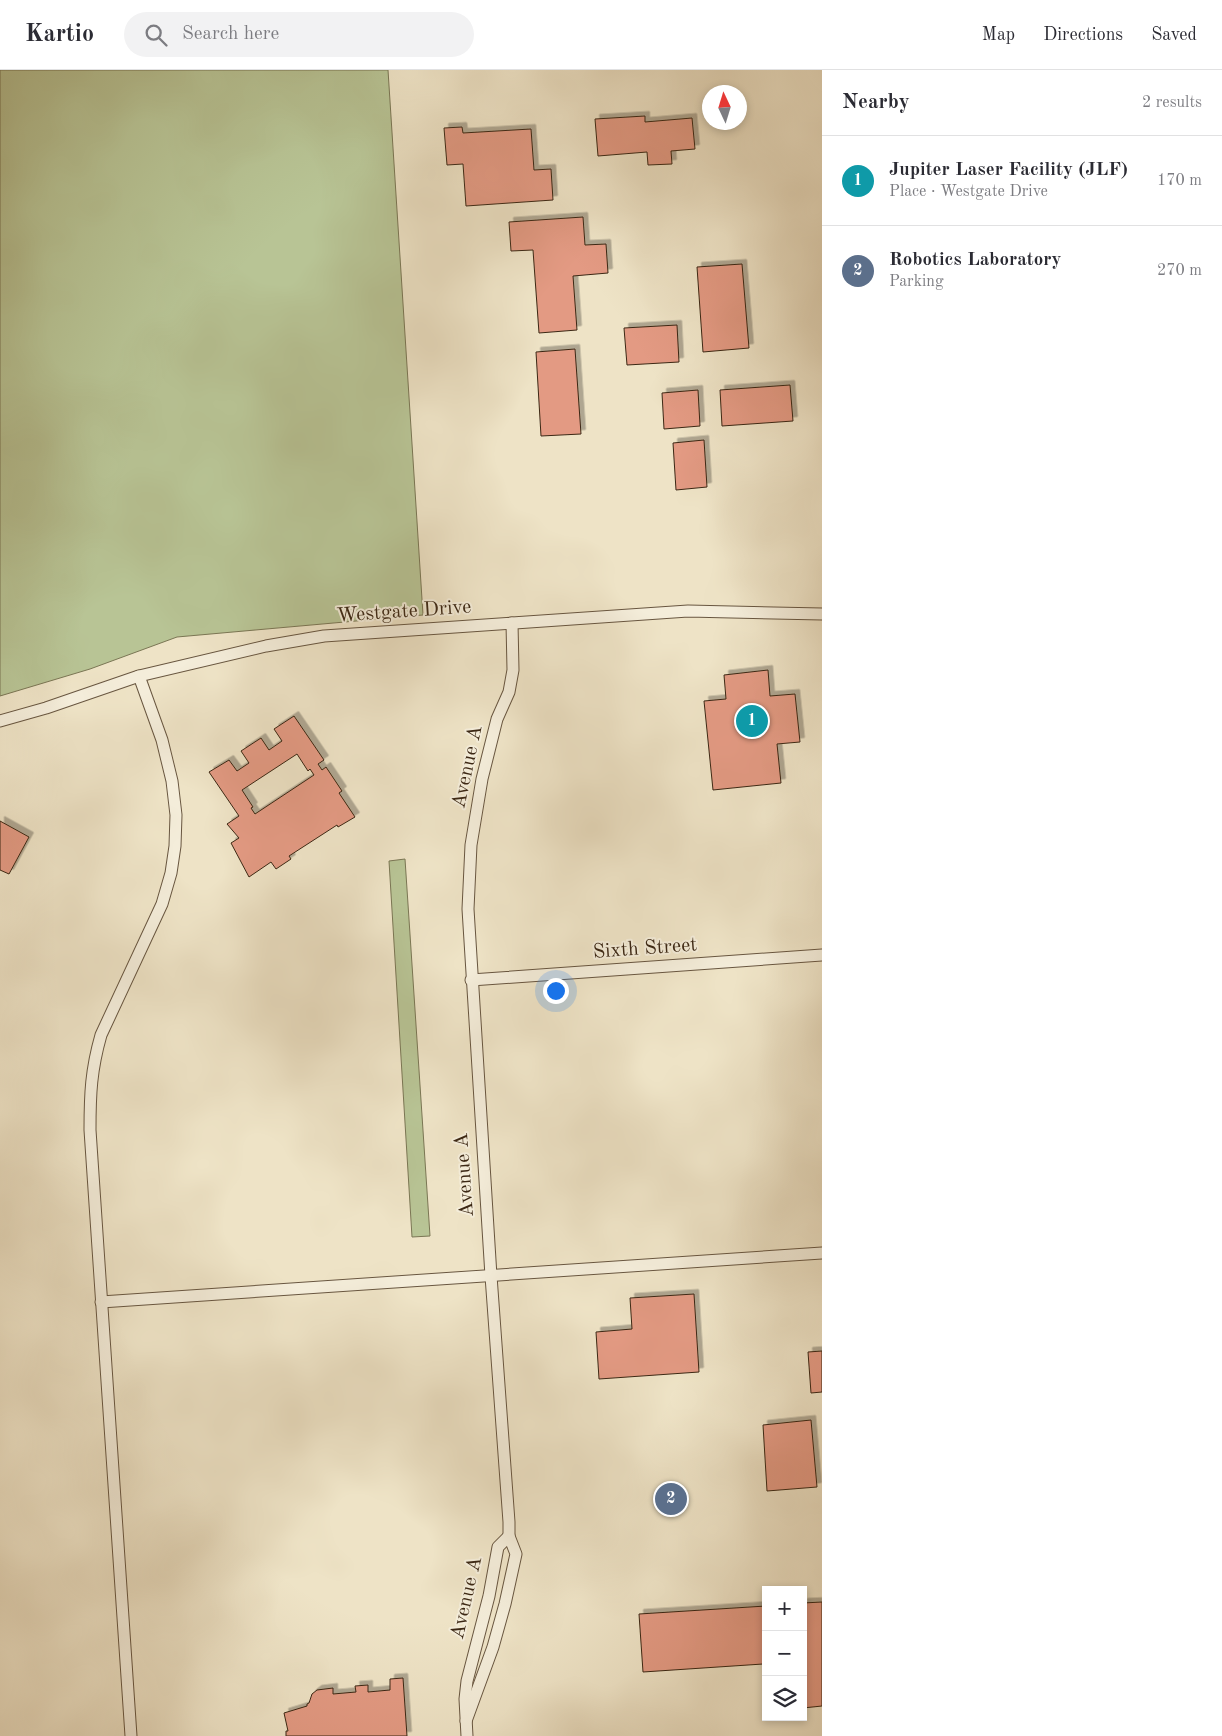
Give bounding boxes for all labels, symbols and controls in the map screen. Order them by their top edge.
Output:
search box [124,12,474,57]
icon: search [142,21,170,49]
text: Kartio [25,23,94,47]
text: Search here [182,25,279,44]
text: Map [982,26,1015,44]
text: Directions [1043,26,1123,44]
text: Saved [1151,26,1197,44]
north arrow [702,85,747,130]
text: Nearby [842,92,910,113]
text: 2 results [1142,95,1202,111]
text: Jupiter Laser Facility (JLF) [889,161,1128,180]
text: 1 [853,173,863,189]
text: 170 m [1157,173,1202,189]
text: Place · Westgate Drive [889,184,1048,200]
text: Robotics Laboratory [889,251,1062,270]
text: 2 [853,263,863,279]
text: 270 m [1157,263,1202,279]
text: Parking [889,274,944,290]
street label: Westgate Drive [336,597,472,627]
pin: 1 [736,702,768,740]
street label: Avenue A [449,724,487,810]
street label: Sixth Street [592,935,698,963]
your location [543,978,569,1004]
street label: Avenue A [452,1132,478,1218]
pin: 2 [655,1480,687,1518]
street label: Avenue A [448,1555,486,1641]
map controls [762,1586,807,1721]
button: + [762,1586,807,1631]
button: − [762,1631,807,1676]
button: layers [762,1676,807,1721]

